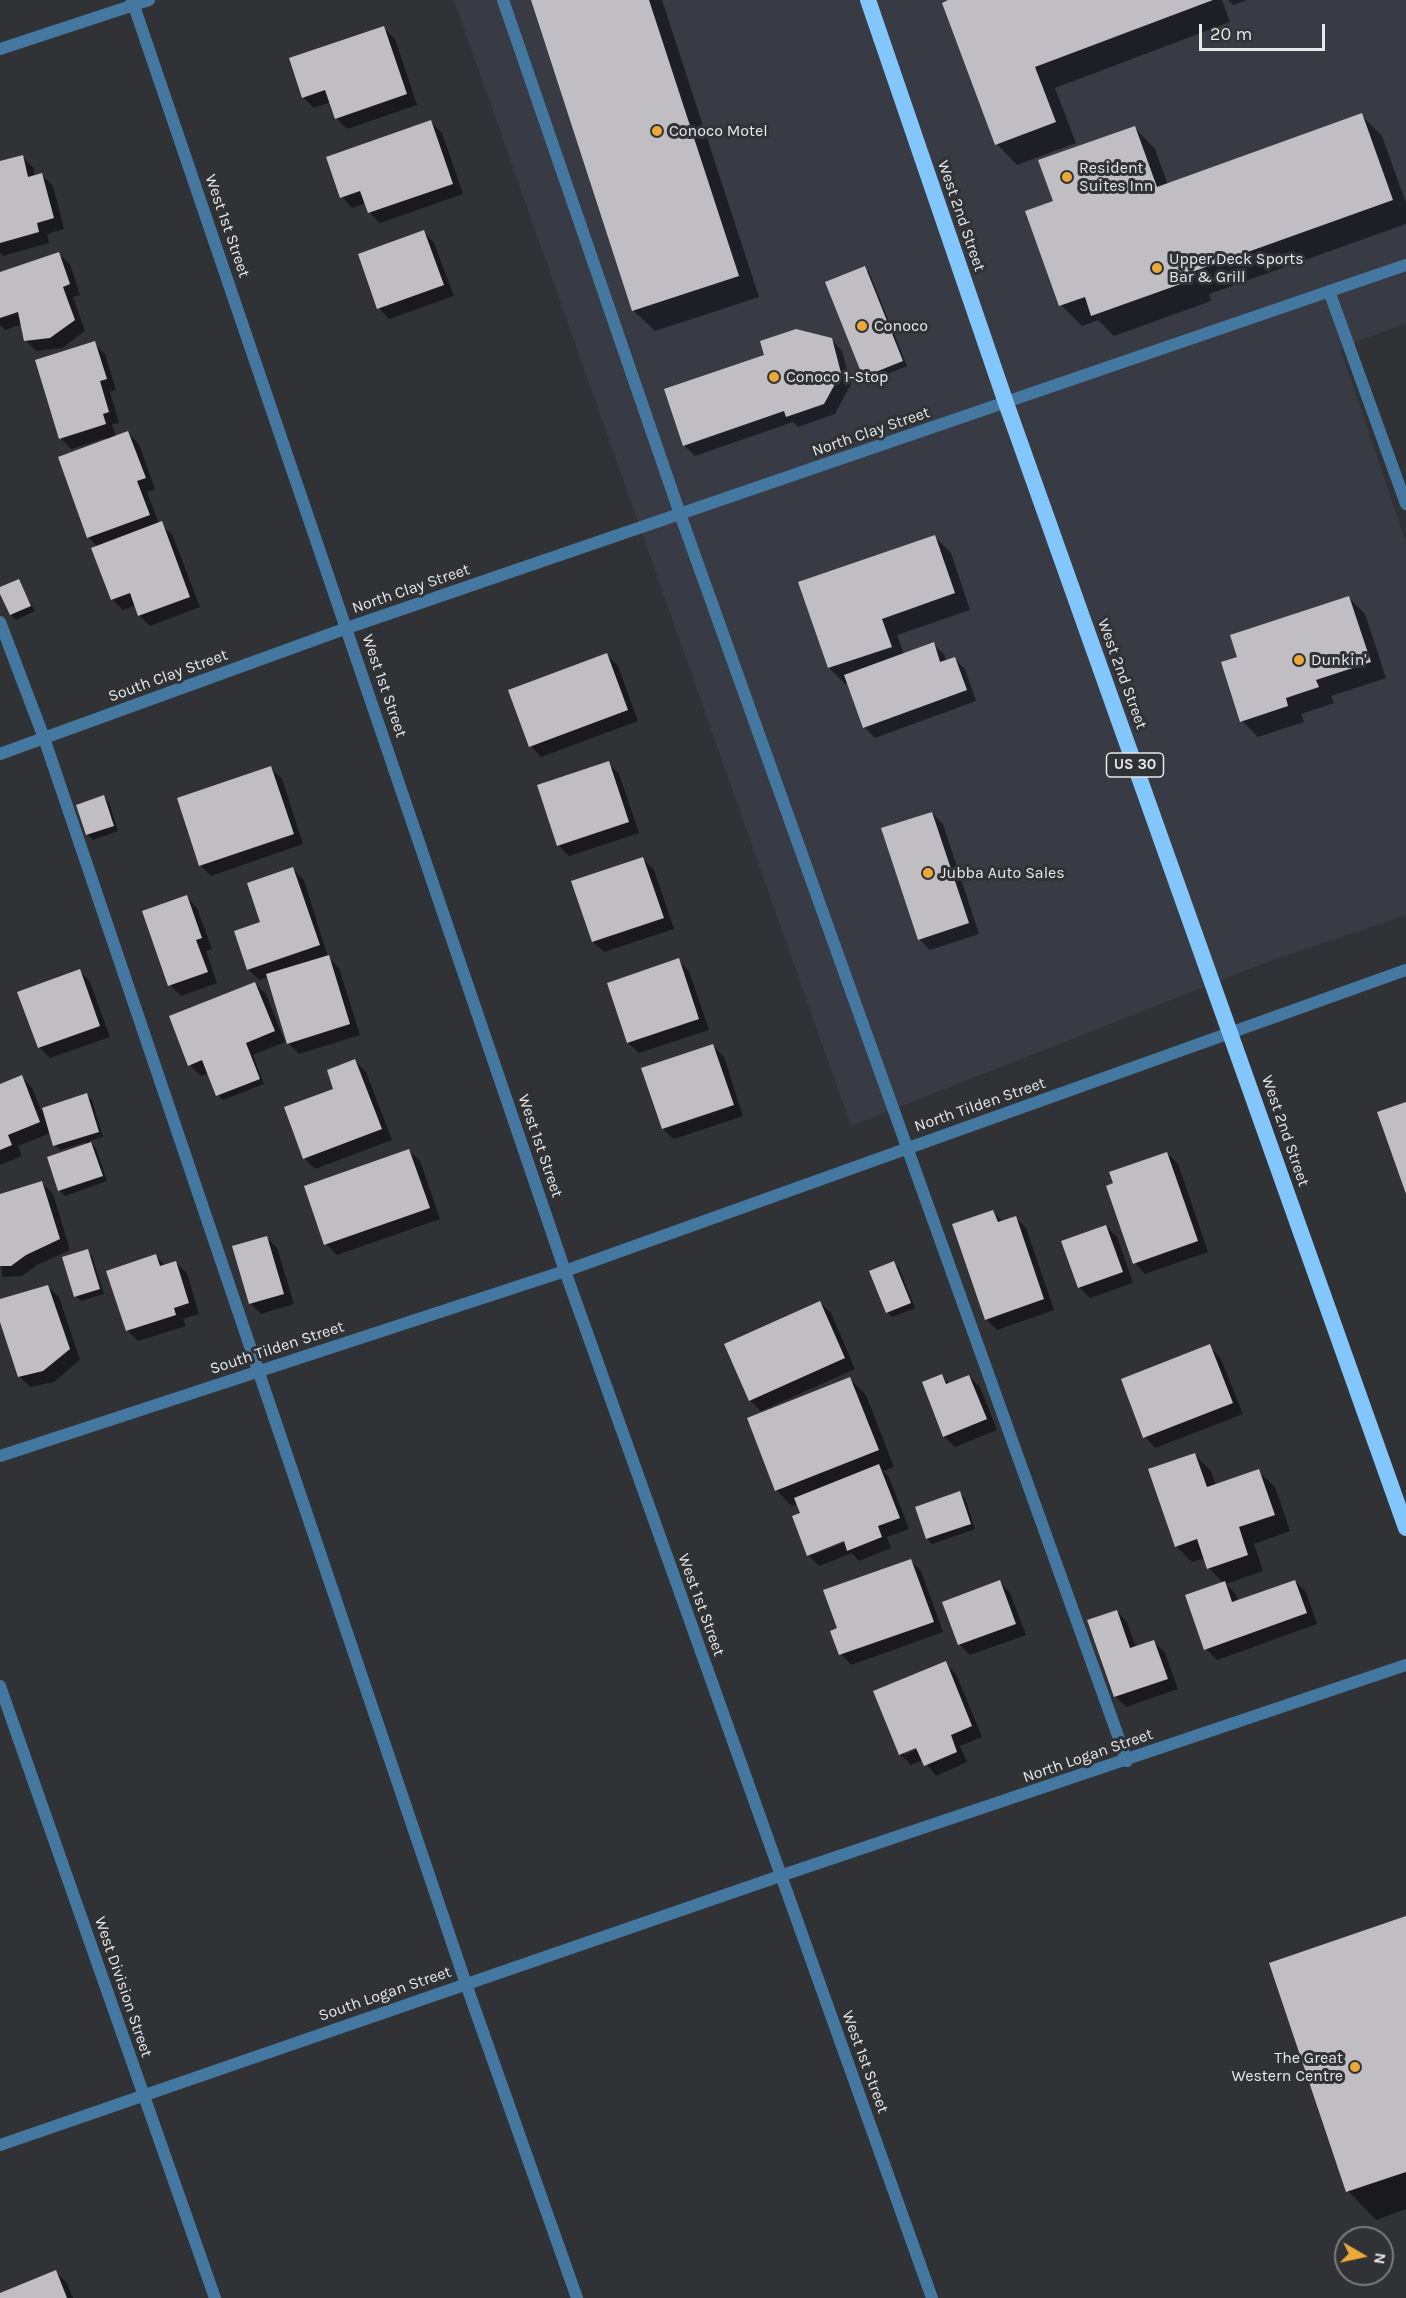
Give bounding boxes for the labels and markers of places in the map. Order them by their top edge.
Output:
place label: Conoco Motel [669,121,768,141]
marker: Conoco Motel [650,124,664,138]
place label: Resident Suites Inn [1079,158,1153,196]
marker: Resident Suites Inn [1060,170,1074,184]
place label: Upper Deck Sports Bar & Grill [1169,249,1304,287]
marker: Upper Deck Sports Bar & Grill [1150,261,1164,275]
place label: Conoco [874,316,928,336]
marker: Conoco [855,319,869,333]
place label: Conoco 1-Stop [786,367,888,387]
marker: Conoco 1-Stop [767,370,781,384]
place label: Dunkin' [1311,650,1367,670]
marker: Dunkin' [1292,653,1306,667]
place label: Jubba Auto Sales [940,863,1065,883]
marker: Jubba Auto Sales [921,866,935,880]
place label: The Great Western Centre [1231,2048,1343,2086]
marker: The Great Western Centre [1348,2060,1362,2074]

